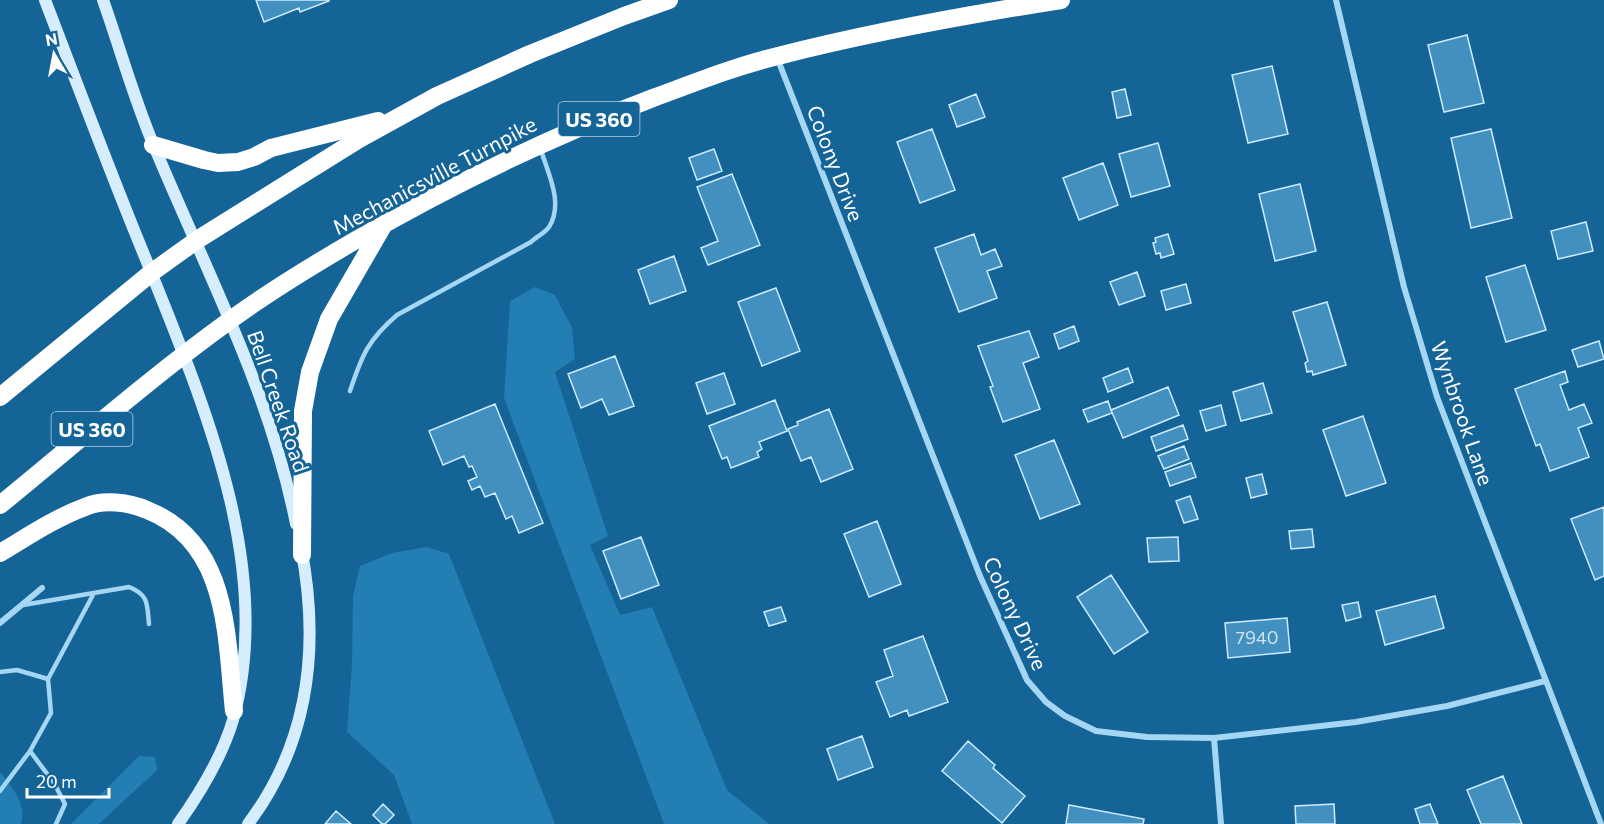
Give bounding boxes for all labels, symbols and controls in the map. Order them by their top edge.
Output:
north arrow [24,24,84,84]
text: N [44,28,59,49]
street label: Colony Drive [802,101,870,225]
road number: US 360 [558,102,640,136]
street label: Mechanicsville Turnpike [328,111,540,239]
street label: Bell Creek Road [243,327,315,475]
street label: Wynbrook Lane [1427,338,1499,488]
road number: US 360 [52,412,132,446]
street label: Colony Drive [979,552,1053,674]
house number: 7940 [1236,626,1278,648]
scale bar [27,761,110,799]
text: 20 m [36,770,77,792]

